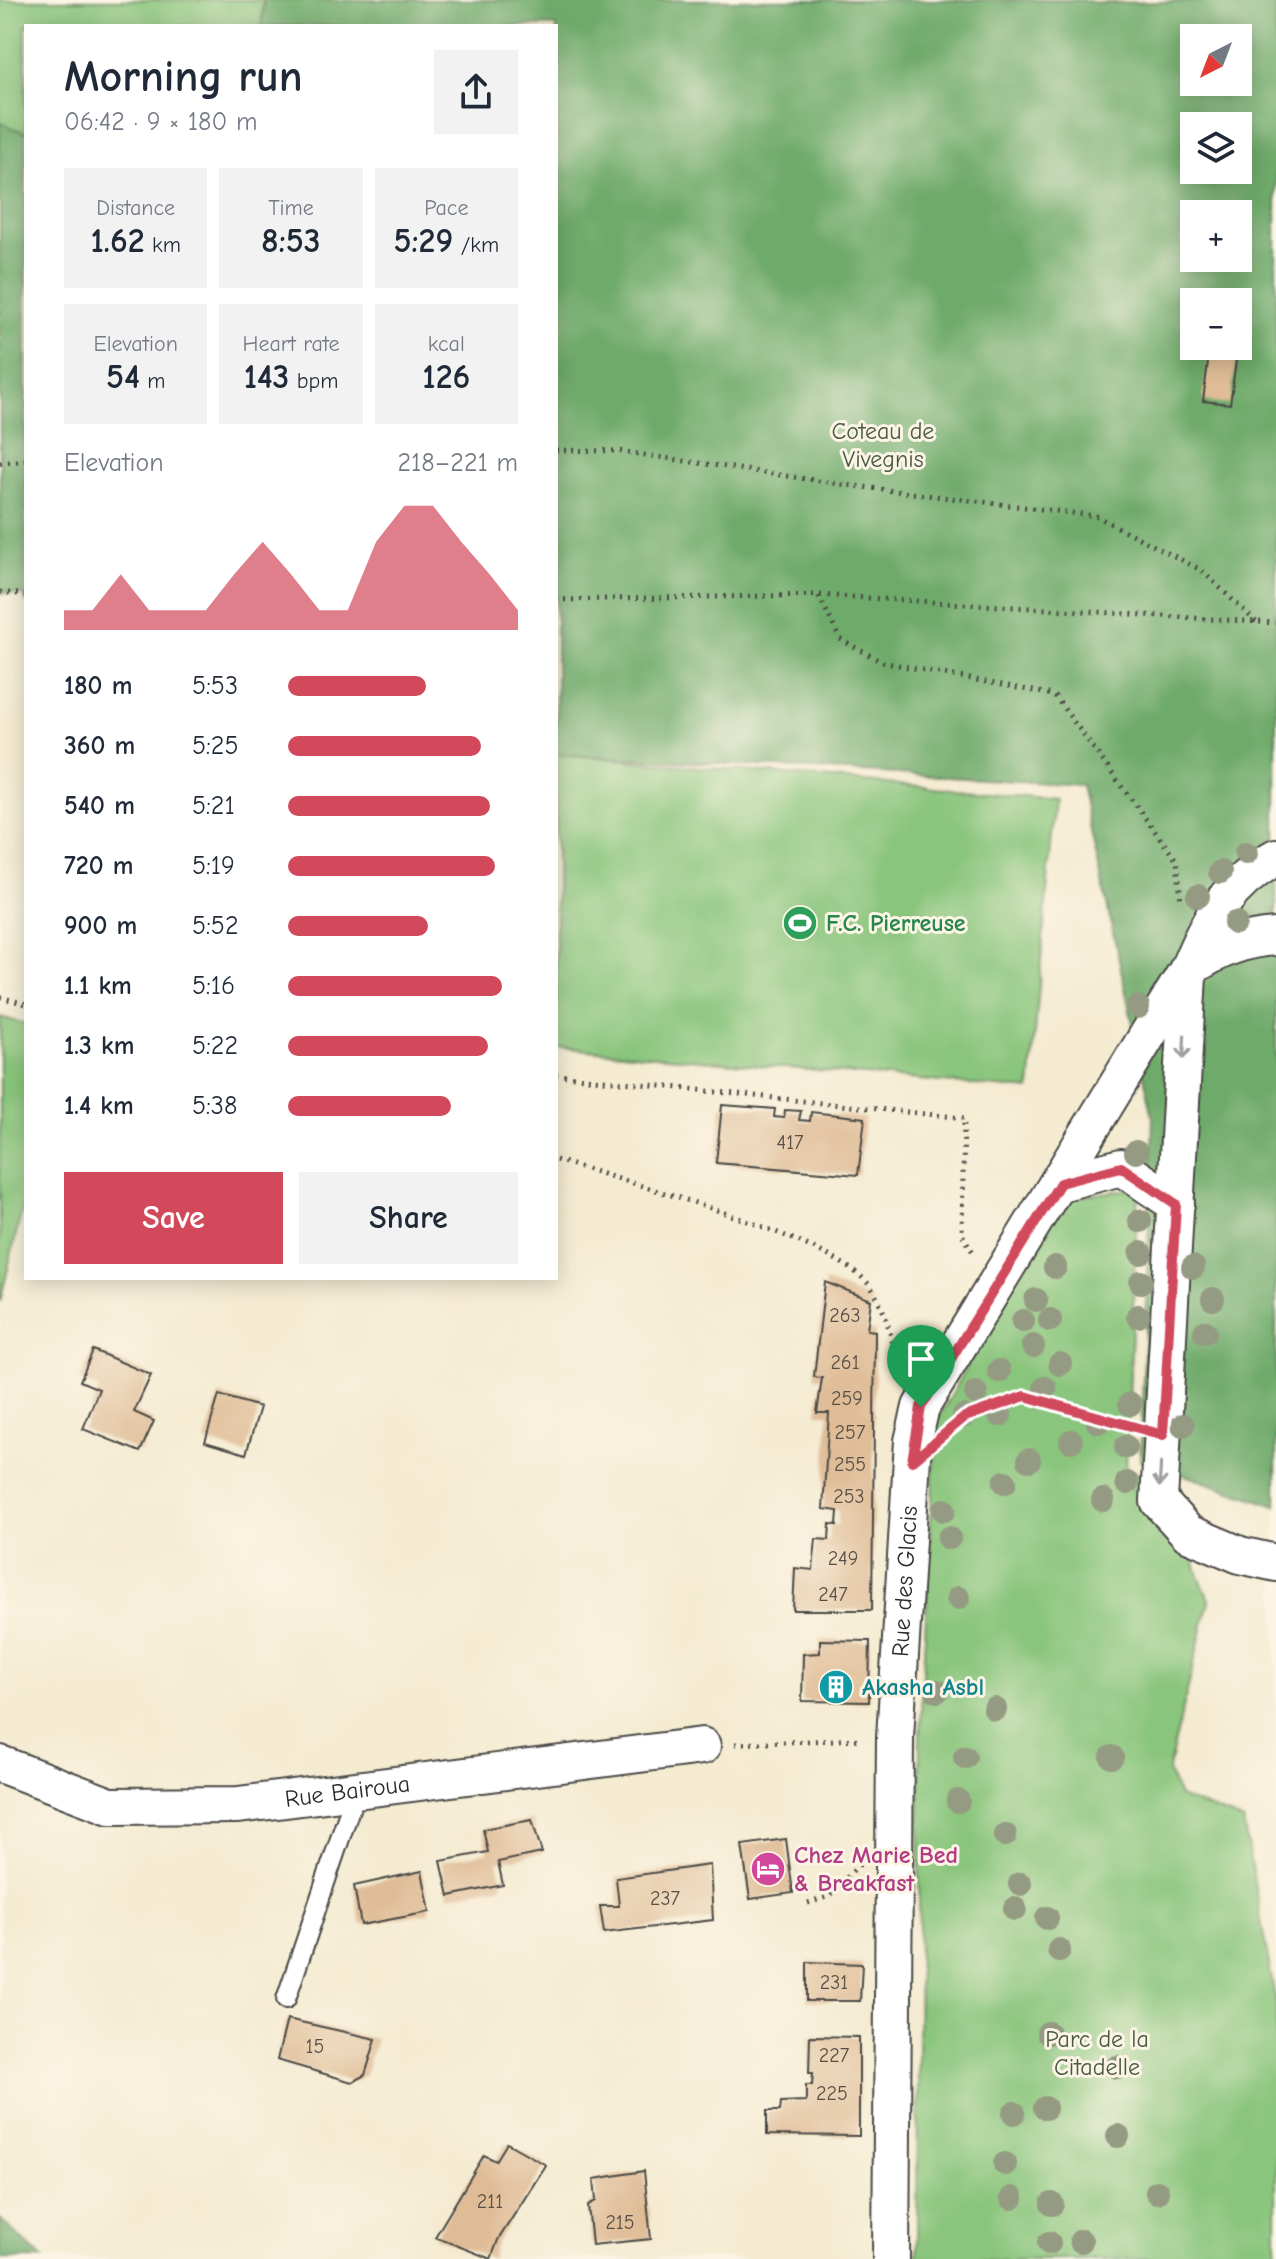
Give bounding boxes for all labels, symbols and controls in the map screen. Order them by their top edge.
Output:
north arrow [1180,24,1252,96]
map controls [1180,24,1252,360]
button: share [434,50,518,134]
text: Morning run [64,51,303,102]
text: 06:42 · 9 × 180 m [64,107,257,137]
button: layers [1180,112,1252,184]
text: Distance [96,195,175,221]
text: Time [268,195,314,221]
text: Pace [424,195,469,221]
button: + [1180,200,1252,272]
text: 1.62 [90,221,145,261]
text: 8:53 [261,221,321,261]
text: 5:29 [394,221,453,261]
text: km [145,232,181,258]
text: /km [453,232,499,258]
button: − [1180,288,1252,360]
text: Elevation [94,331,178,357]
text: Heart rate [242,331,339,357]
text: kcal [428,331,465,357]
text: 54 [106,357,140,397]
text: 143 [244,357,289,397]
text: 126 [422,357,470,397]
text: m [140,368,165,394]
text: bpm [289,368,338,394]
park label: Coteau de Vivegnis [832,417,934,473]
text: Elevation [64,448,164,478]
text: 218–221 m [397,448,518,478]
text: 180 m [64,671,132,701]
text: 5:53 [192,671,238,701]
text: 360 m [64,731,135,761]
text: 5:25 [192,731,239,761]
text: 540 m [64,791,135,821]
text: 5:21 [192,791,235,821]
text: 720 m [64,851,133,881]
text: 5:19 [192,851,235,881]
sports icon: F.C. Pierreuse [781,904,819,942]
place label: F.C. Pierreuse [826,909,966,937]
text: 900 m [64,911,137,941]
text: 5:52 [192,911,239,941]
text: 1.1 km [64,971,132,1001]
text: 5:16 [192,971,235,1001]
text: 1.3 km [64,1031,134,1061]
text: 5:22 [192,1031,238,1061]
one-way arrow [1176,1033,1191,1060]
text: 1.4 km [64,1091,134,1121]
text: 5:38 [192,1091,237,1121]
house number: 417 [776,1131,804,1154]
button: Save [64,1172,283,1264]
button: Share [299,1172,518,1264]
house number: 263 [829,1304,861,1327]
pin [887,1325,955,1407]
icon: arrive [899,1337,943,1381]
house number: 261 [830,1351,860,1374]
house number: 259 [831,1387,863,1410]
house number: 257 [835,1421,866,1444]
house number: 255 [834,1453,866,1476]
one-way arrow [1153,1461,1168,1488]
house number: 253 [833,1485,865,1508]
street label: Rue des Glacis [886,1505,923,1658]
house number: 249 [828,1547,858,1570]
house number: 247 [818,1583,848,1606]
building icon: Akasha Asbl [817,1668,855,1706]
place label: Akasha Asbl [862,1673,984,1701]
street label: Rue Bairoua [283,1769,412,1813]
place label: Chez Marie Bed & Breakfast [794,1841,958,1897]
hotel icon: Chez Marie Bed & Breakfast [749,1850,787,1888]
house number: 237 [650,1887,681,1910]
house number: 231 [820,1971,848,1994]
park label: Parc de la Citadelle [1045,2025,1149,2081]
house number: 15 [306,2035,324,2058]
house number: 227 [819,2044,850,2067]
house number: 225 [816,2082,848,2105]
house number: 211 [477,2190,503,2213]
house number: 215 [605,2211,635,2234]

